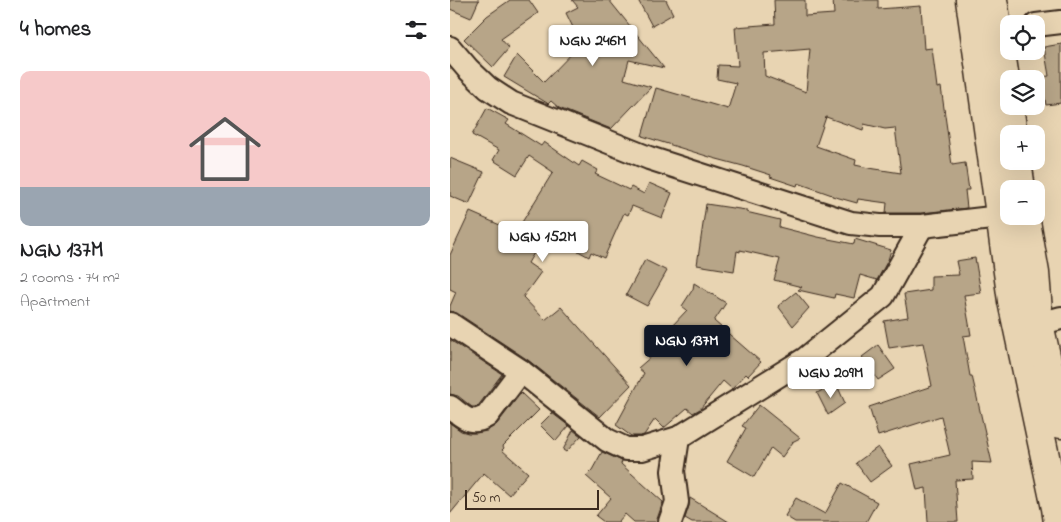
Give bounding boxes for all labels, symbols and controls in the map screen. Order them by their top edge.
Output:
text: 4 homes [20,15,91,45]
map controls [1000,15,1045,225]
button: locate [1000,15,1045,60]
icon: filters [402,16,430,44]
pin: NGN 246M [541,24,645,67]
text: NGN 246M [560,29,626,53]
button: layers [1000,70,1045,115]
icon: home [180,104,270,194]
button: + [1000,125,1045,170]
button: − [1000,180,1045,225]
pin: NGN 152M [491,220,595,263]
text: NGN 152M [509,225,577,249]
text: NGN 137M [20,236,104,266]
text: 2 rooms · 74 m² [20,266,120,290]
text: Apartment [20,290,90,314]
pin: NGN 137M [635,324,739,367]
text: NGN 137M [655,329,719,353]
pin: NGN 209M [779,356,883,399]
text: NGN 209M [798,361,864,385]
scale bar [465,487,599,510]
text: 50 m [472,488,500,509]

